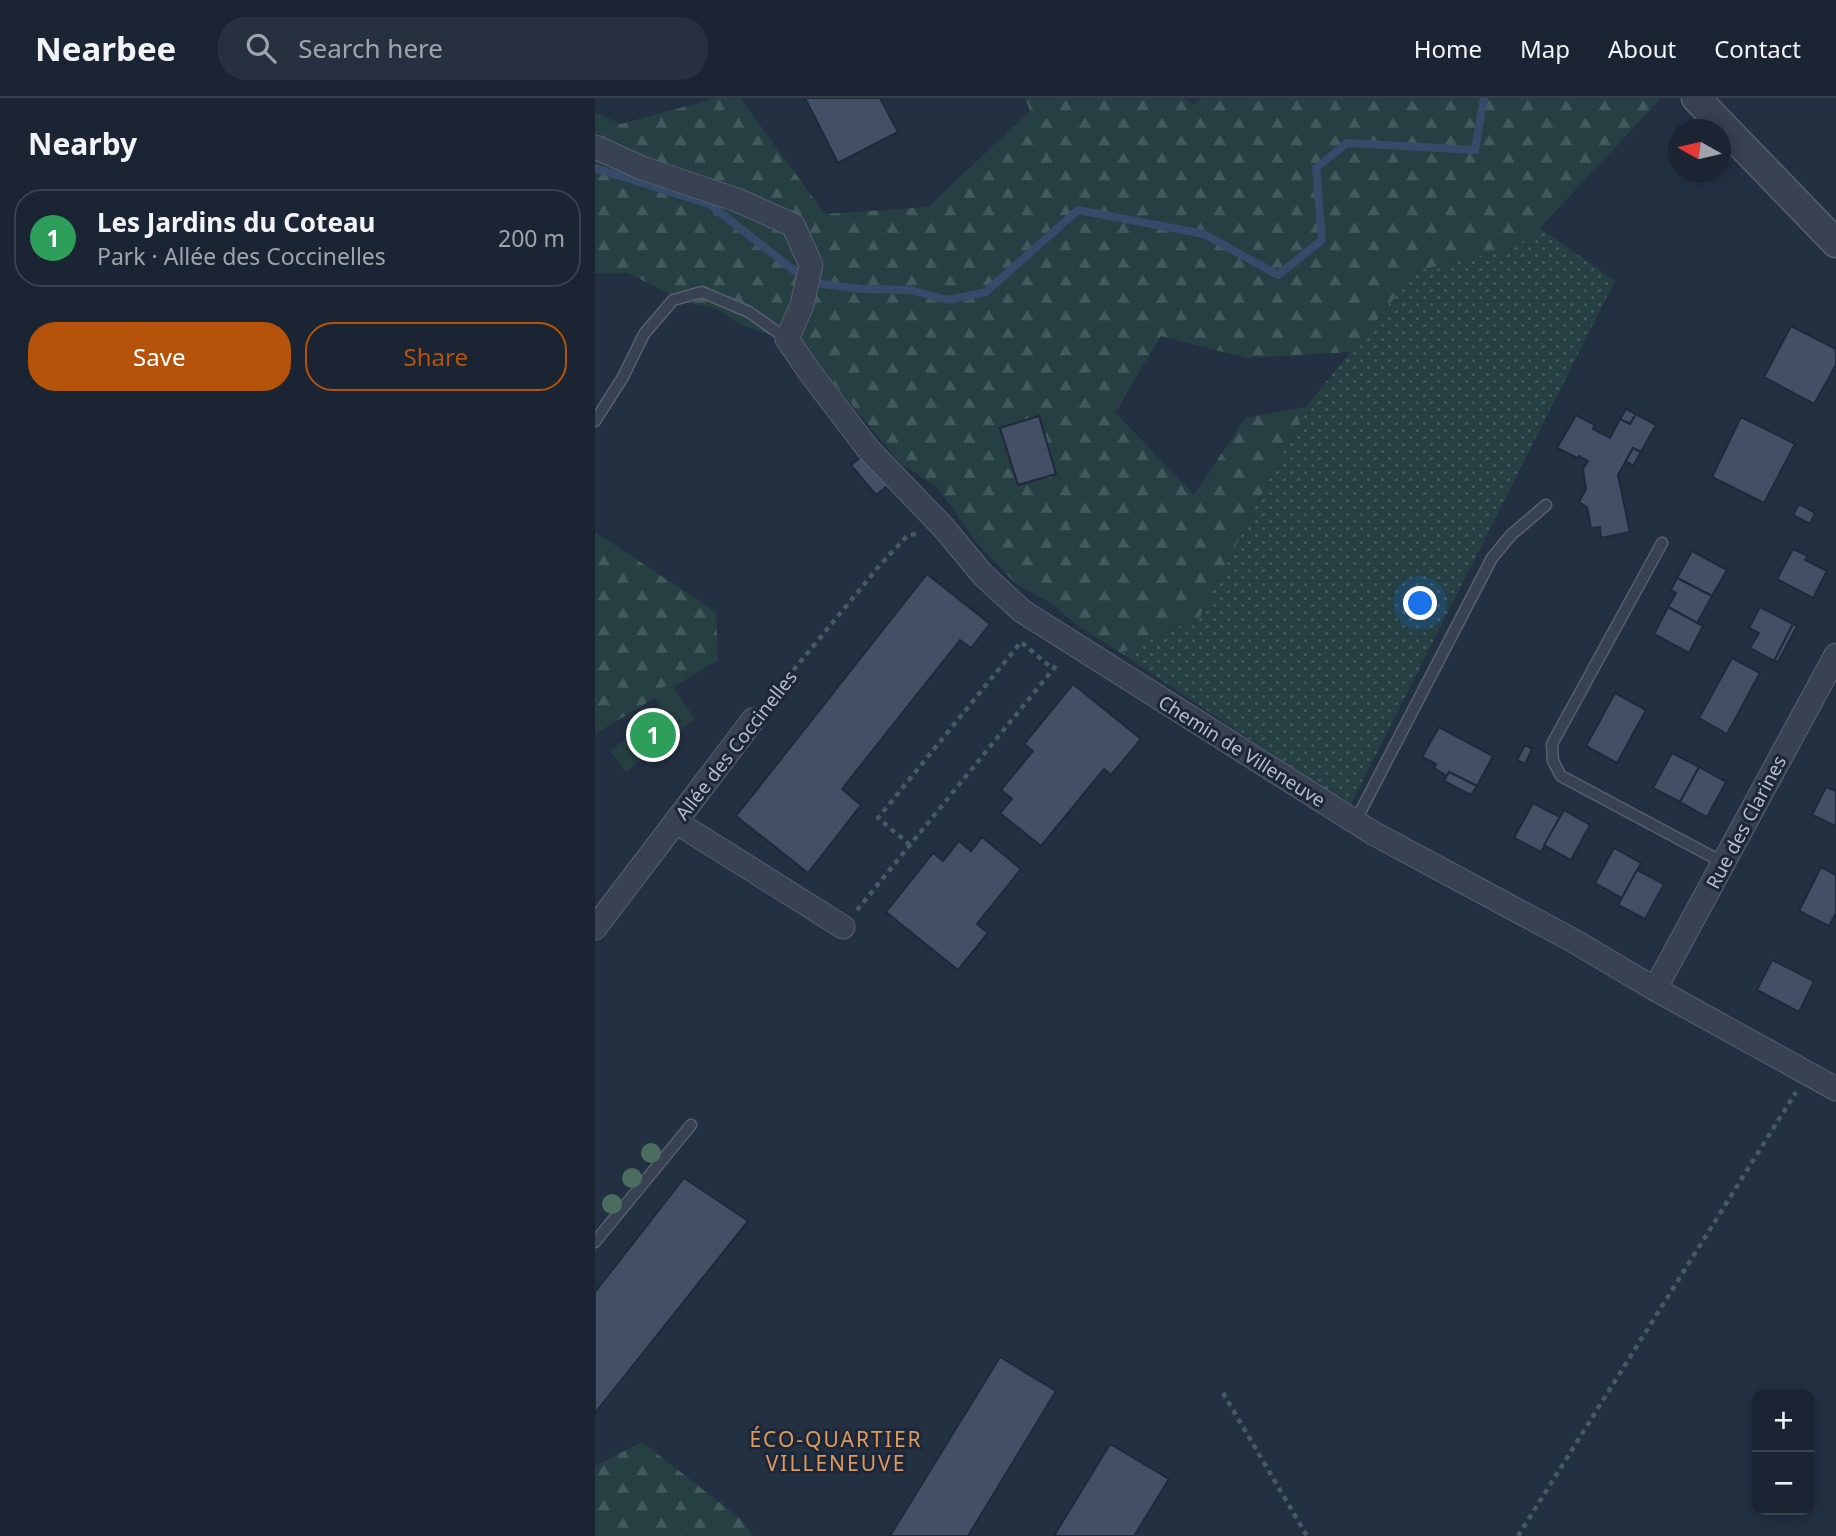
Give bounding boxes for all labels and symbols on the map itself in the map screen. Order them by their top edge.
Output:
north arrow [1668,119,1731,182]
your location [1403,586,1437,620]
street label: Allée des Coccinelles [669,665,803,825]
street label: Chemin de Villeneuve [1153,689,1331,813]
pin: 1 [630,709,676,761]
street label: Rue des Clarines [1700,751,1792,893]
district label: ÉCO-QUARTIER VILLENEUVE [749,1425,923,1477]

